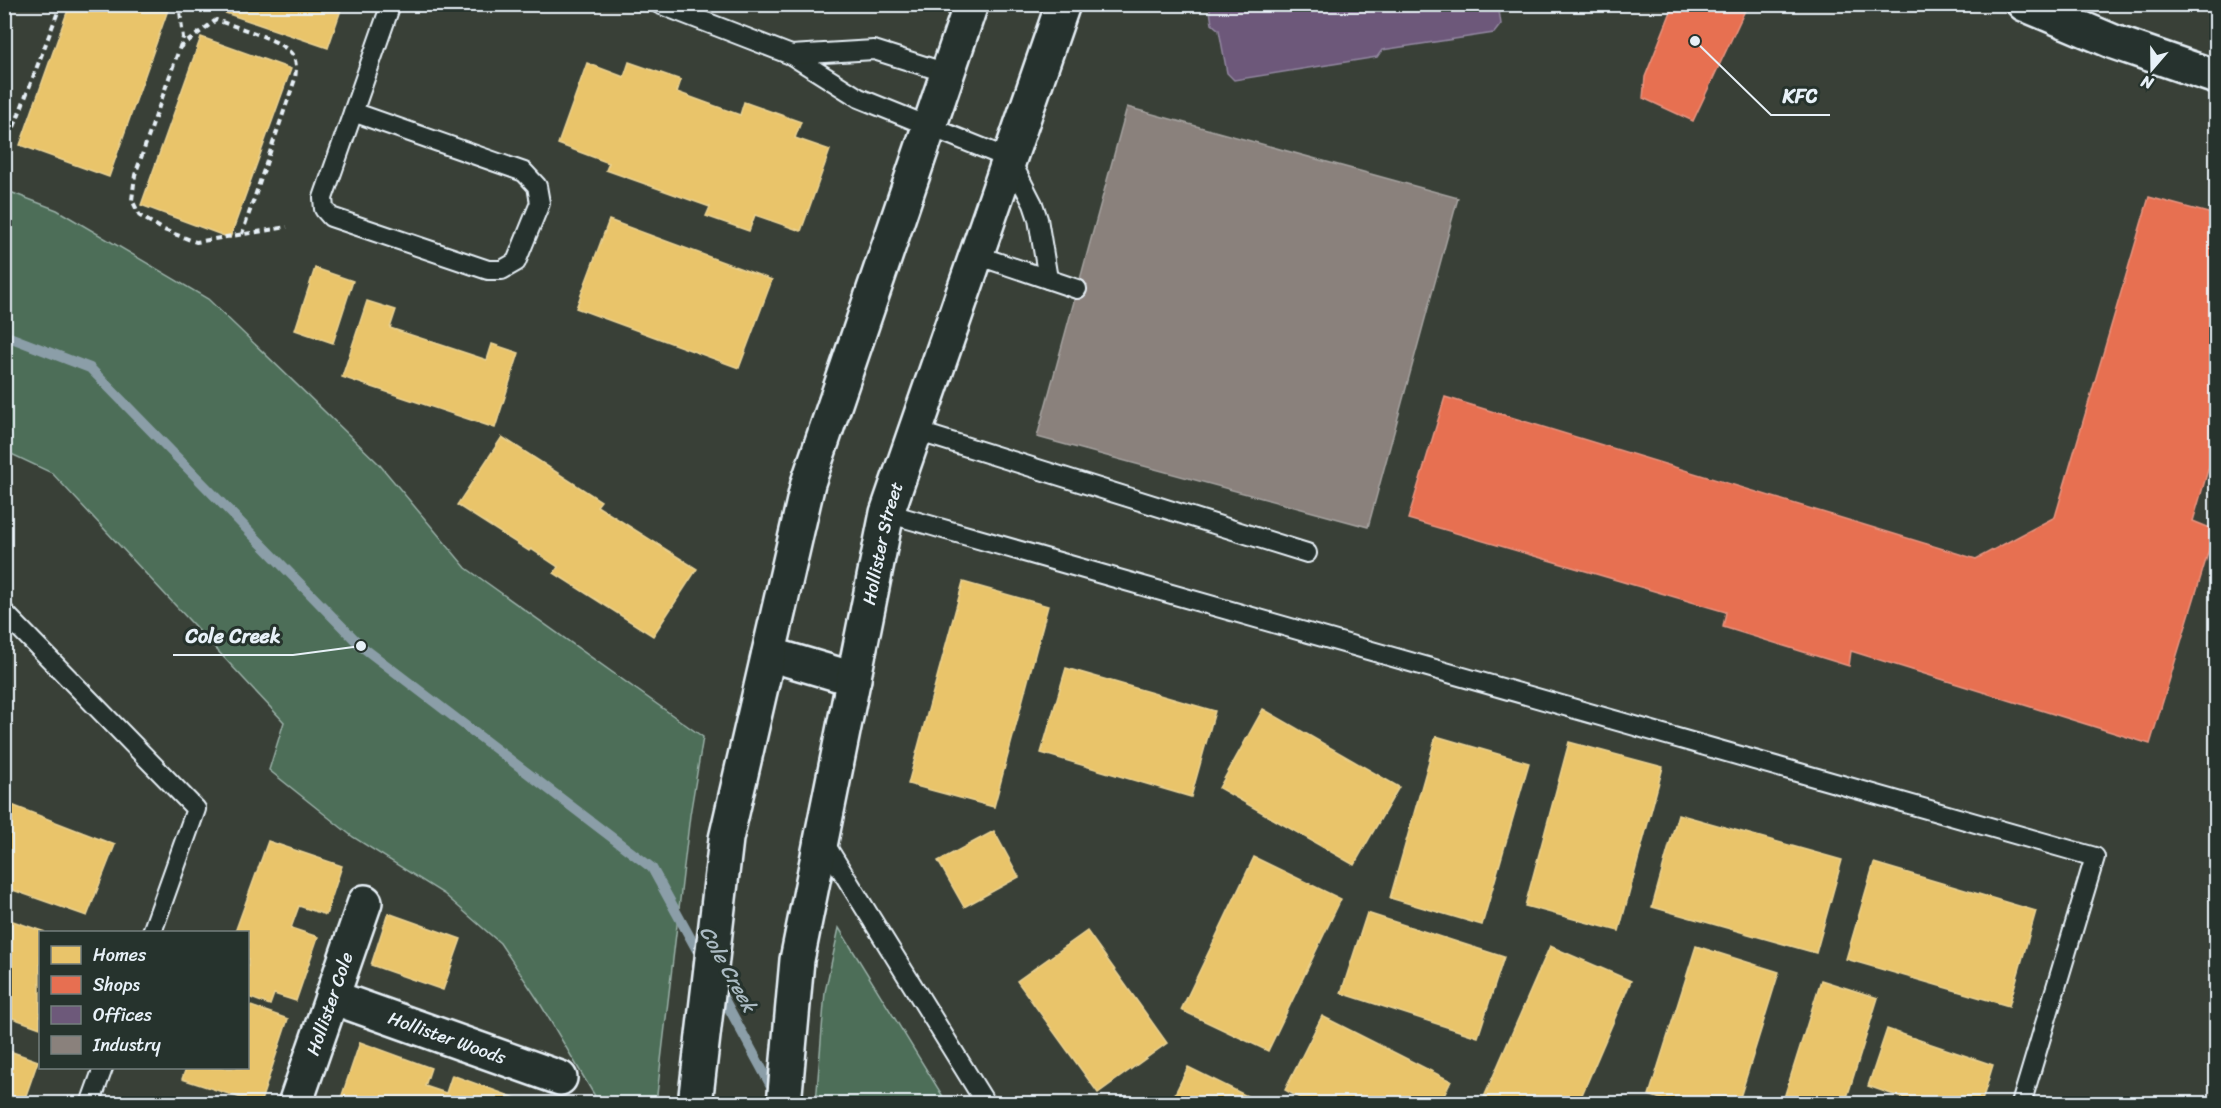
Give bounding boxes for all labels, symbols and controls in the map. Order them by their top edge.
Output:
north arrow [2122,39,2182,99]
text: N [2136,67,2158,98]
callout: KFC [1771,77,1830,115]
text: KFC [1781,79,1818,114]
street label: Hollister Street [853,477,913,608]
callout: Cole Creek [173,617,293,655]
text: Cole Creek [184,619,281,654]
water label: Cole Creek [690,919,767,1020]
legend [39,931,249,1069]
text: Homes [93,939,147,971]
street label: Hollister Cole [297,948,363,1060]
text: Shops [93,969,140,1001]
text: Offices [93,999,153,1031]
street label: Hollister Woods [384,1002,511,1074]
text: Industry [92,1029,162,1061]

